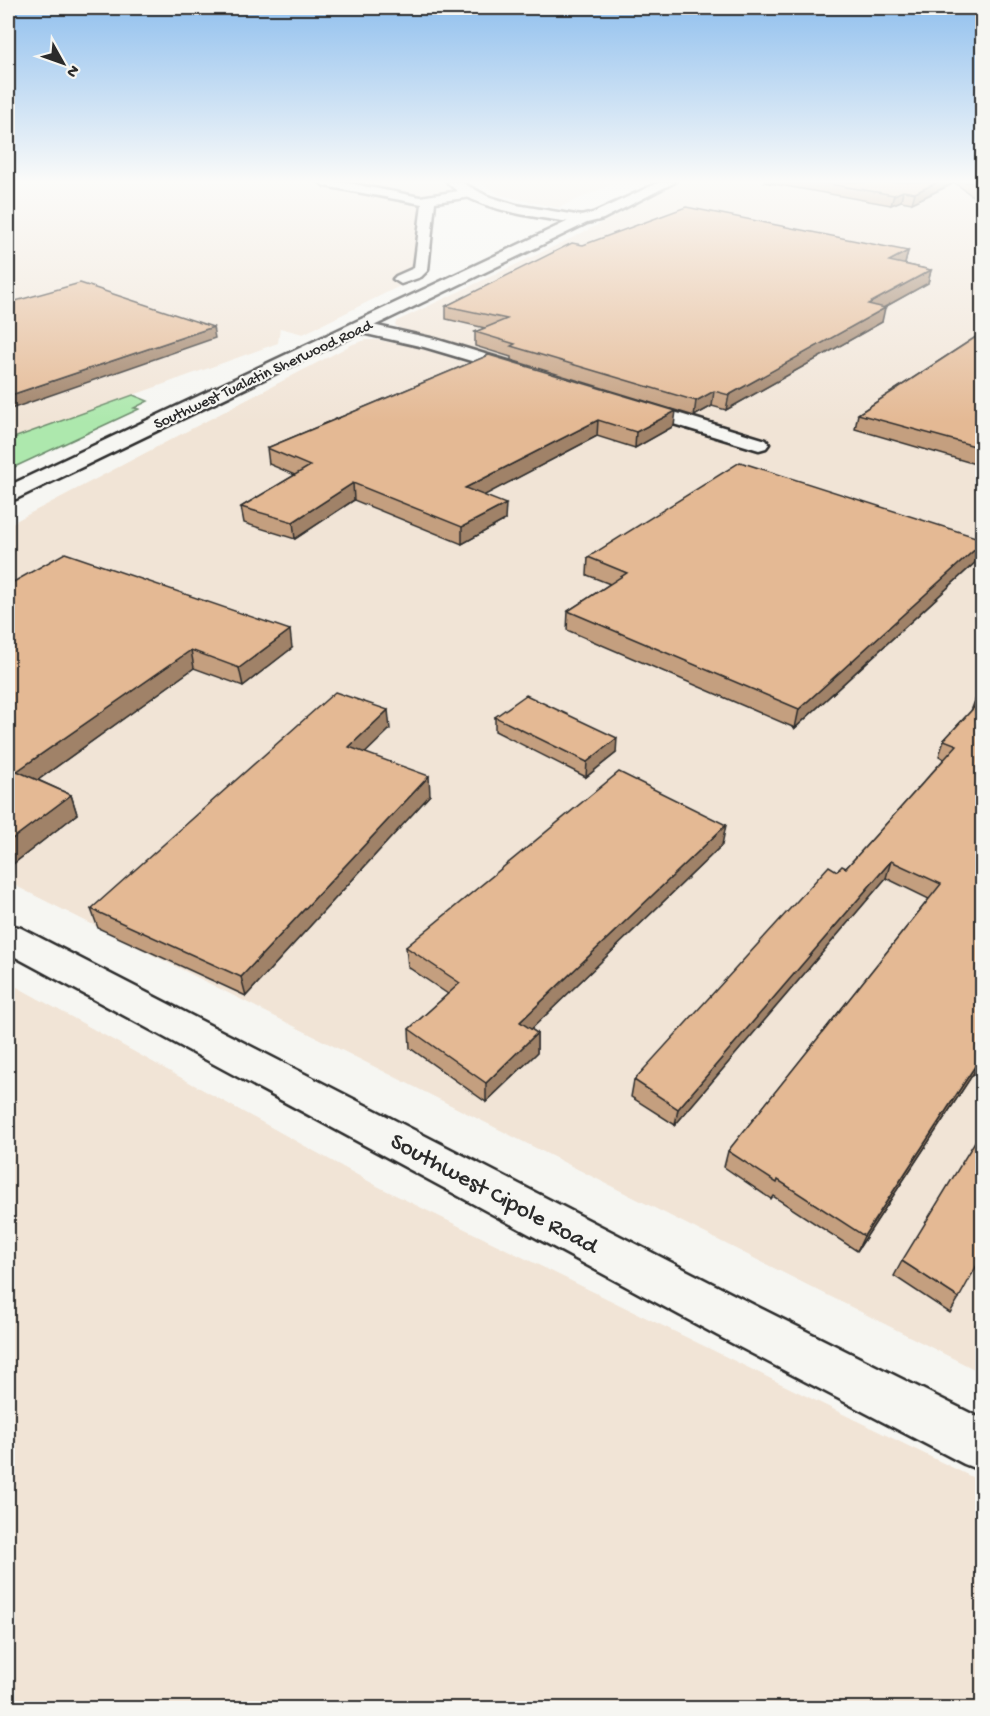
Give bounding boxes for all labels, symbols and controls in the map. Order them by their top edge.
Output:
north arrow [33,33,93,93]
text: N [61,60,82,81]
street label: Southwest Tualatin Sherwood Road [151,316,377,435]
street label: Southwest Cipole Road [385,1128,604,1263]

